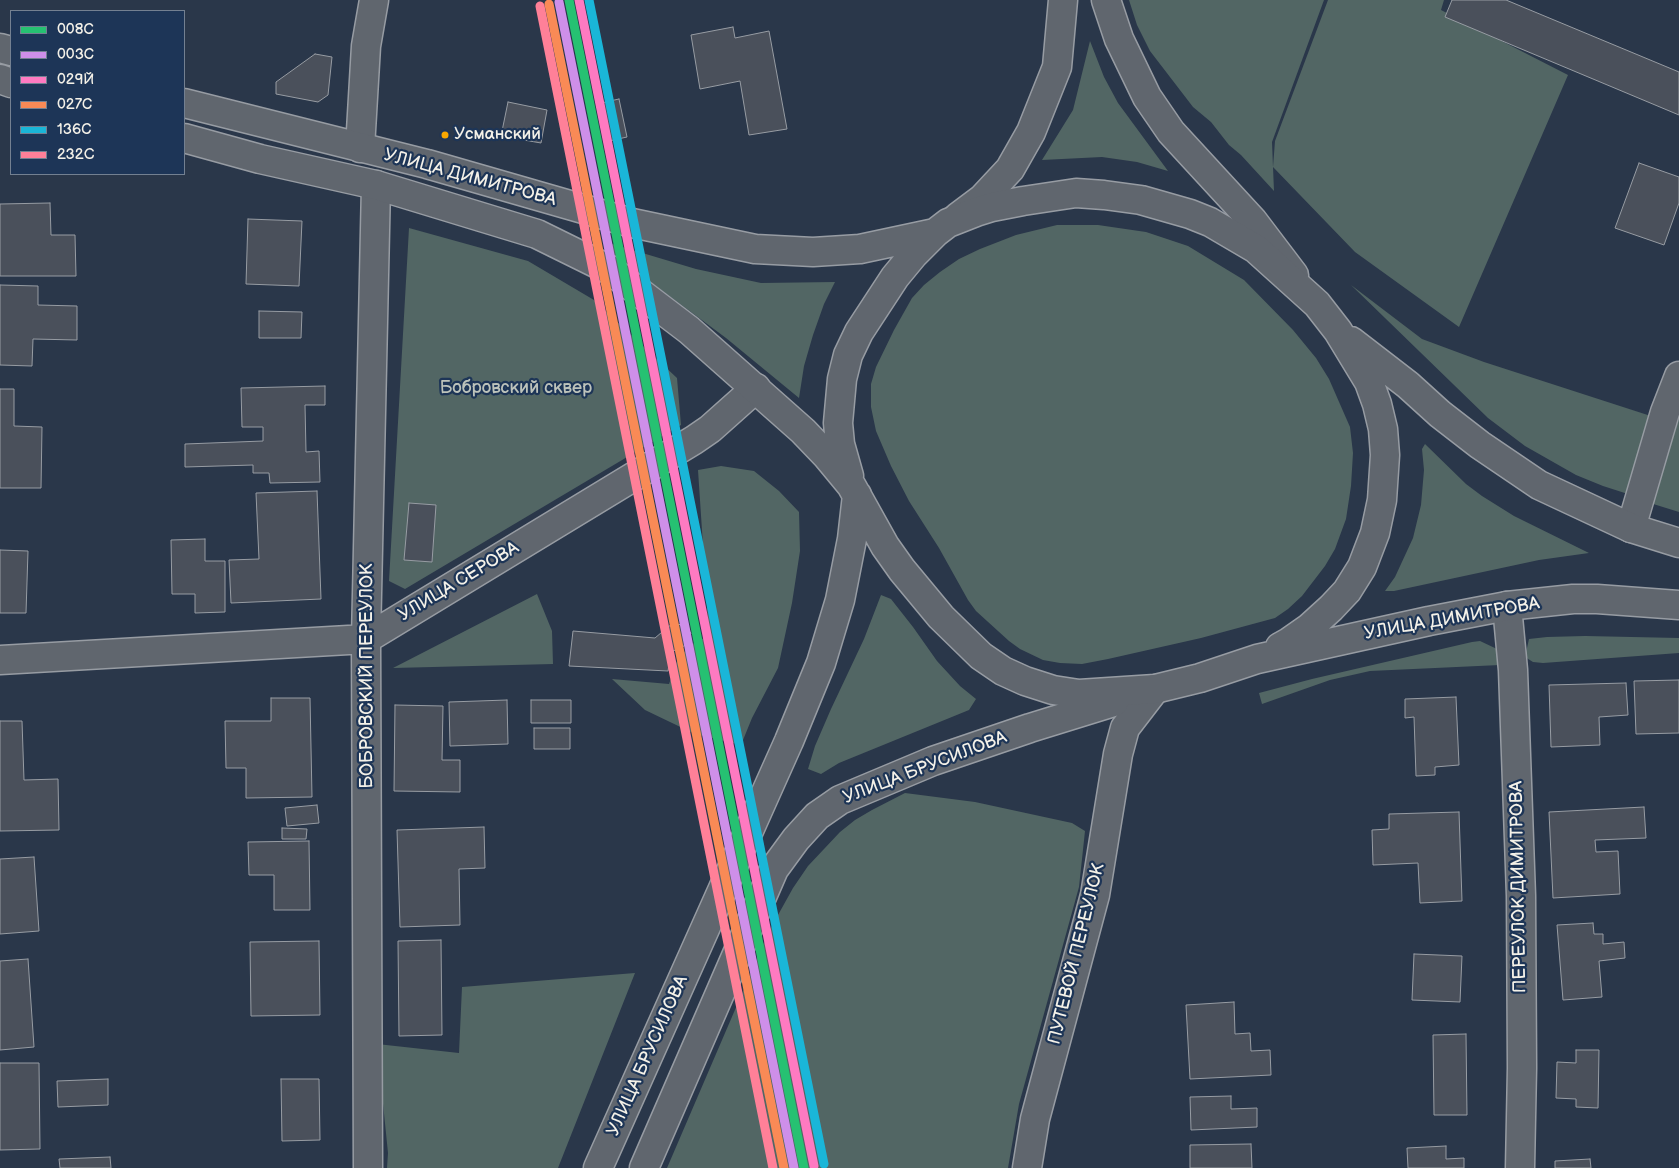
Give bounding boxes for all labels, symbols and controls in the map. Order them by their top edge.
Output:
legend [10,10,185,175]
text: 008С [57,20,94,39]
text: 003С [57,45,94,64]
text: 029Й [57,70,94,89]
text: 027С [57,95,92,114]
text: 136С [57,120,91,139]
place label: Усманский [454,125,541,145]
marker: Усманский [440,130,450,140]
text: 232C [57,145,94,164]
street label: УЛИЦА ДИМИТРОВА [381,145,559,211]
park label: Бобровский сквер [440,377,592,399]
street label: УЛИЦА СЕРОВА [395,538,523,626]
street label: БОБРОВСКИЙ ПЕРЕУЛОК [356,564,378,788]
street label: УЛИЦА ДИМИТРОВА [1363,593,1541,645]
street label: УЛИЦА БРУСИЛОВА [840,727,1010,809]
street label: ПЕРЕУЛОК ДИМИТРОВА [1506,781,1532,993]
street label: ПУТЕВОЙ ПЕРЕУЛОК [1044,861,1110,1047]
street label: УЛИЦА БРУСИЛОВА [603,972,693,1140]

